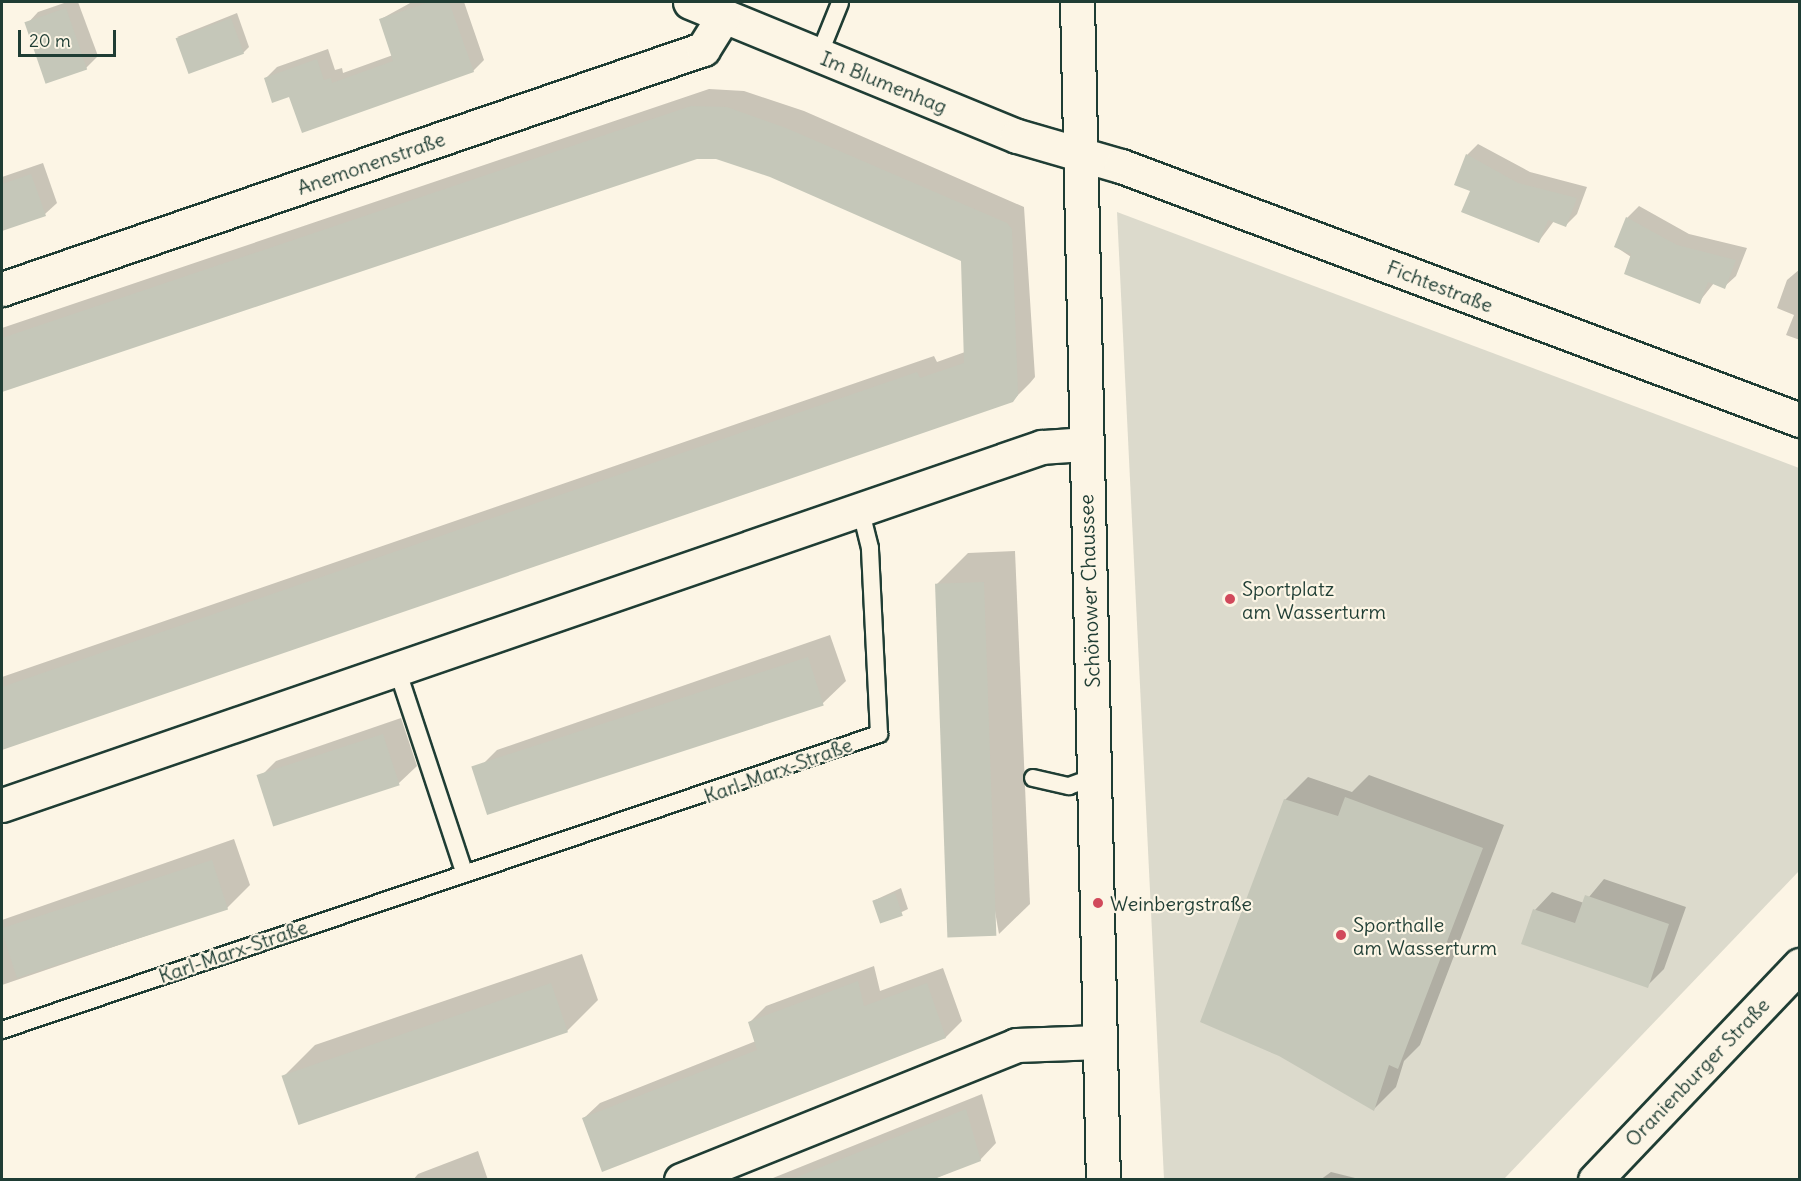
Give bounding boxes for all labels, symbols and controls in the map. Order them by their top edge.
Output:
scale bar [21,18,118,56]
text: 20 m [29,29,71,52]
street label: Im Blumenhag [817,46,951,118]
street label: Anemonenstraße [294,126,448,200]
street label: Fichtestraße [1384,255,1496,317]
street label: Schönower Chaussee [1074,494,1104,688]
place label: Sportplatz am Wasserturm [1242,576,1386,623]
marker: Sportplatz am Wasserturm [1223,592,1237,606]
street label: Karl-Marx-Straße [701,732,855,808]
place label: Weinbergstraße [1110,891,1252,915]
marker: Weinbergstraße [1091,896,1105,910]
place label: Sporthalle am Wasserturm [1353,912,1497,959]
street label: Karl-Marx-Straße [155,914,311,988]
marker: Sporthalle am Wasserturm [1334,928,1348,942]
street label: Oranienburger Straße [1620,993,1774,1151]

